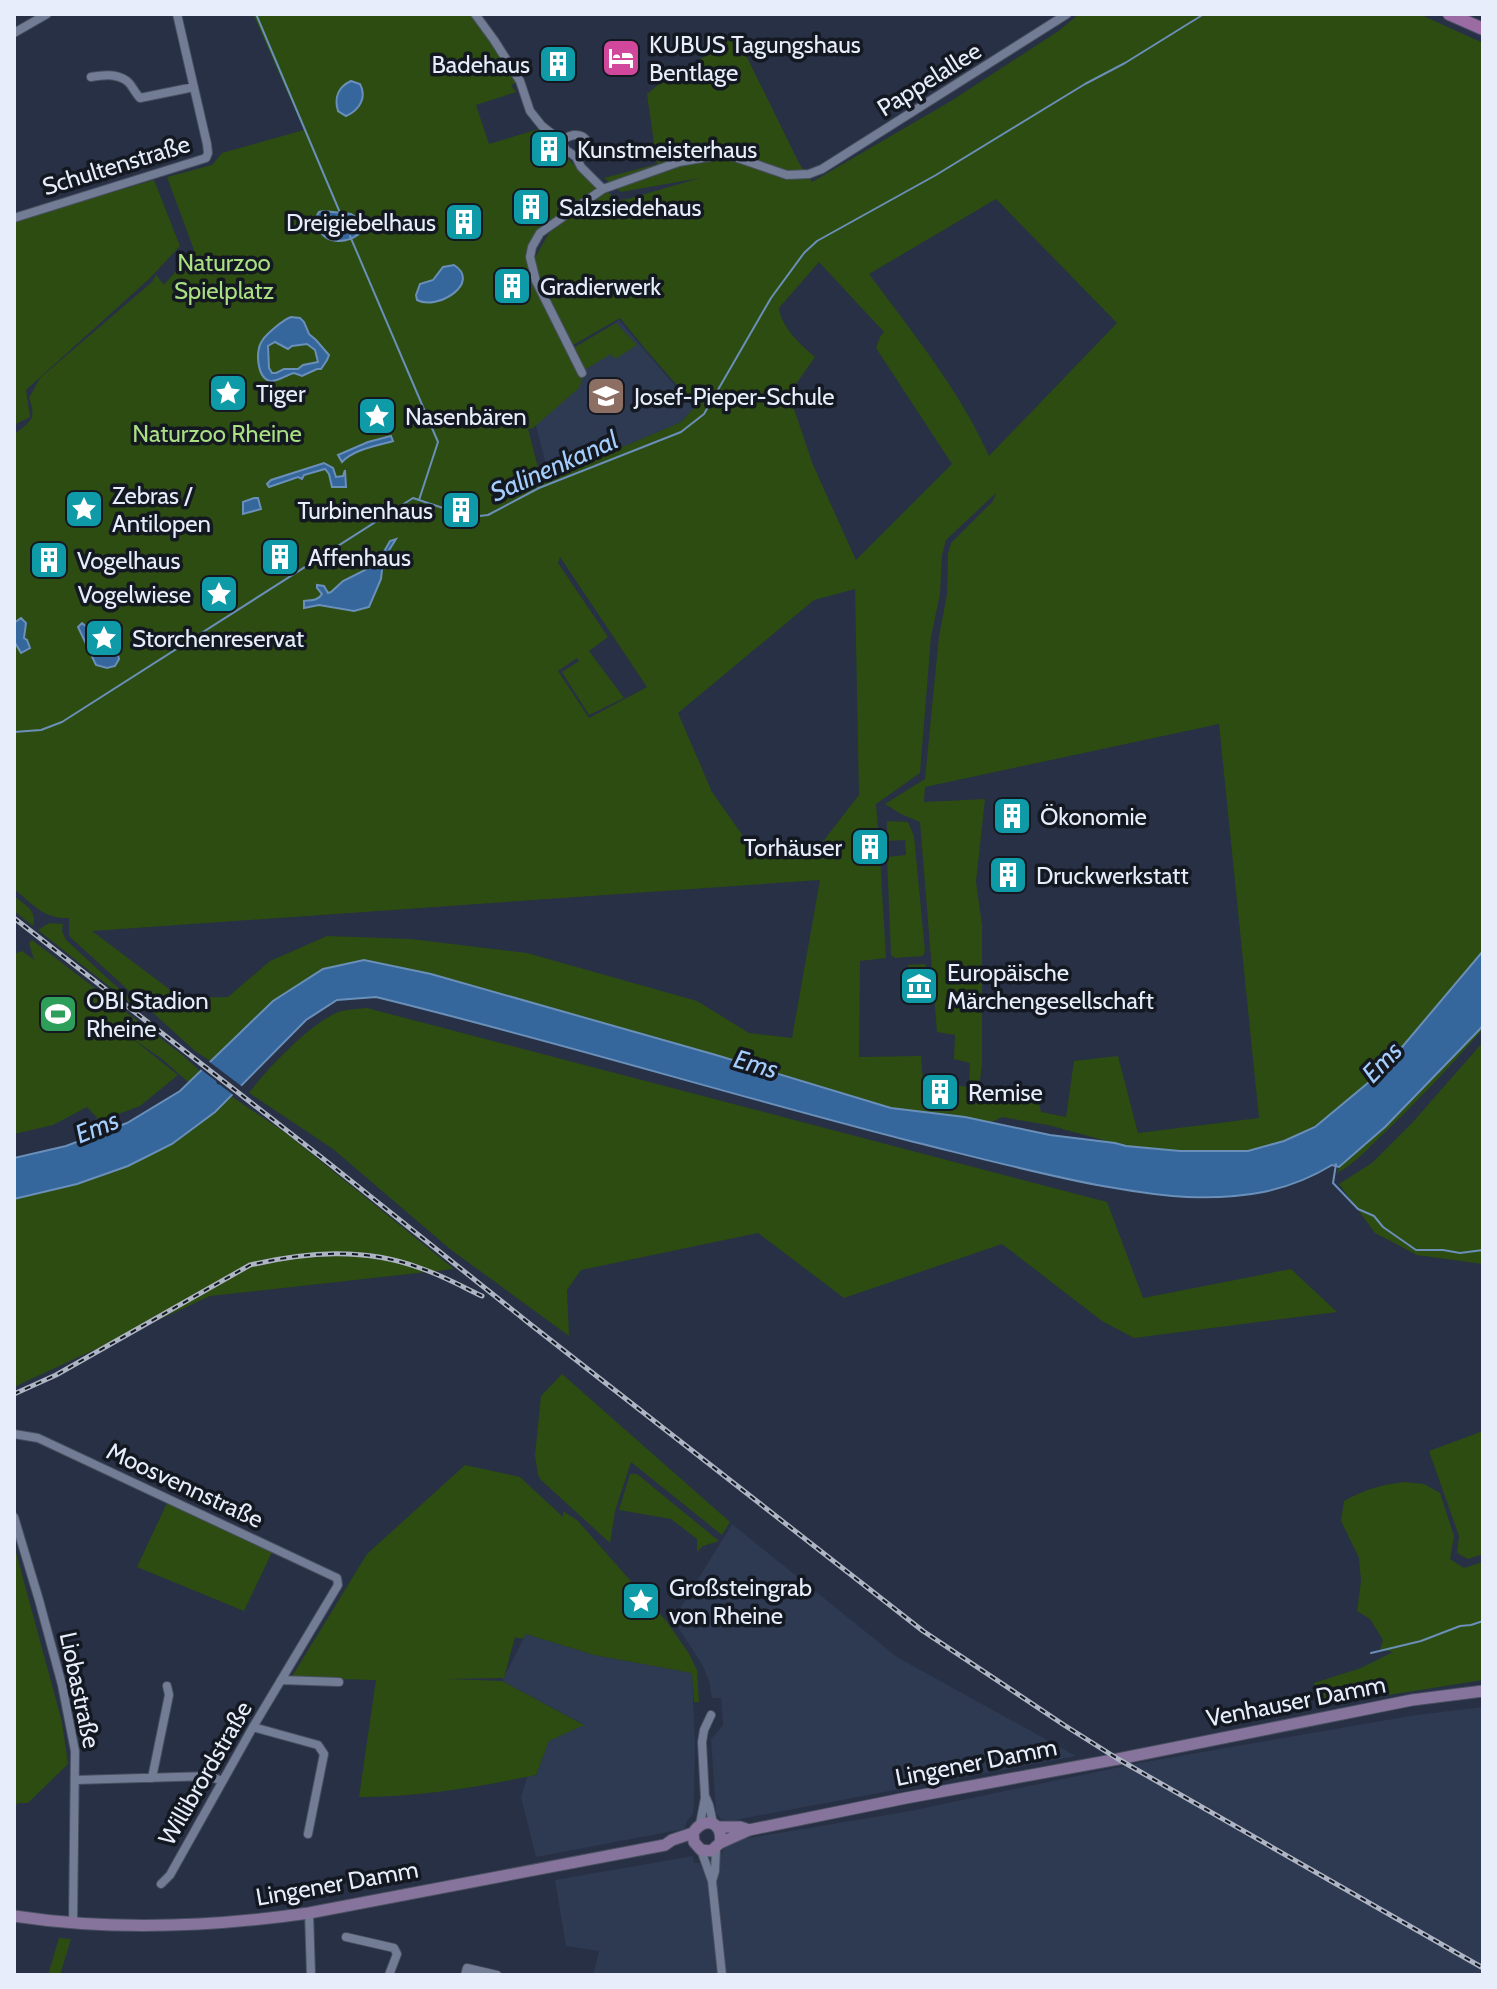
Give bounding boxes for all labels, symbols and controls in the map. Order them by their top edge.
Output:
place label: KUBUS Tagungshaus Bentlage [649,30,861,87]
street label: Pappelallee [872,36,986,122]
hotel icon: KUBUS Tagungshaus Bentlage [600,37,642,79]
building icon: Badehaus [537,43,579,85]
place label: Badehaus [432,50,530,79]
building icon: Kunstmeisterhaus [528,128,570,170]
street label: Schultenstraße [39,129,193,201]
place label: Kunstmeisterhaus [577,135,757,164]
building icon: Salzsiedehaus [510,186,552,228]
place label: Salzsiedehaus [559,193,702,222]
building icon: Dreigiebelhaus [443,201,485,243]
place label: Dreigiebelhaus [286,208,436,237]
park label: Naturzoo Spielplatz [174,248,274,305]
building icon: Gradierwerk [491,265,533,307]
place label: Gradierwerk [540,272,661,301]
place icon: Tiger [207,372,249,414]
school or university icon: Josef-Pieper-Schule [585,375,627,417]
place label: Tiger [256,379,306,408]
place label: Josef-Pieper-Schule [633,382,835,411]
place icon: Nasenbären [356,395,398,437]
place label: Nasenbären [405,402,527,431]
park label: Naturzoo Rheine [132,419,302,448]
water label: Salinenkanal [485,424,623,508]
place label: Zebras / Antilopen [112,481,211,538]
place icon: Zebras / Antilopen [63,488,105,530]
building icon: Turbinenhaus [440,489,482,531]
place label: Turbinenhaus [298,496,433,525]
building icon: Affenhaus [259,536,301,578]
building icon: Vogelhaus [28,539,70,581]
place label: Affenhaus [308,543,411,572]
place label: Vogelhaus [77,546,180,575]
place icon: Vogelwiese [198,573,240,615]
place label: Vogelwiese [78,580,191,609]
place icon: Storchenreservat [83,617,125,659]
place label: Storchenreservat [132,624,304,653]
building icon: Ökonomie [991,795,1033,837]
place label: Ökonomie [1040,802,1147,831]
building icon: Torhäuser [849,826,891,868]
place label: Torhäuser [743,833,842,862]
building icon: Druckwerkstatt [987,854,1029,896]
place label: Druckwerkstatt [1036,861,1188,890]
place label: Europäische Märchengesellschaft [947,958,1154,1015]
museum icon: Europäische Märchengesellschaft [898,965,940,1007]
place label: OBI Stadion Rheine [86,986,209,1043]
sports icon: OBI Stadion Rheine [37,993,79,1035]
water label: Ems [1355,1035,1409,1089]
water label: Ems [730,1043,782,1085]
building icon: Remise [919,1071,961,1113]
place label: Remise [968,1078,1043,1107]
water label: Ems [70,1104,124,1150]
street label: Moosvennstraße [102,1436,268,1534]
place label: Großsteingrab von Rheine [669,1573,812,1630]
place icon: Großsteingrab von Rheine [620,1580,662,1622]
street label: Liobastraße [54,1629,106,1751]
street label: Venhauser Damm [1204,1669,1388,1733]
street label: Willibrordstraße [152,1696,258,1850]
street label: Lingener Damm [893,1732,1059,1792]
street label: Lingener Damm [254,1854,420,1912]

